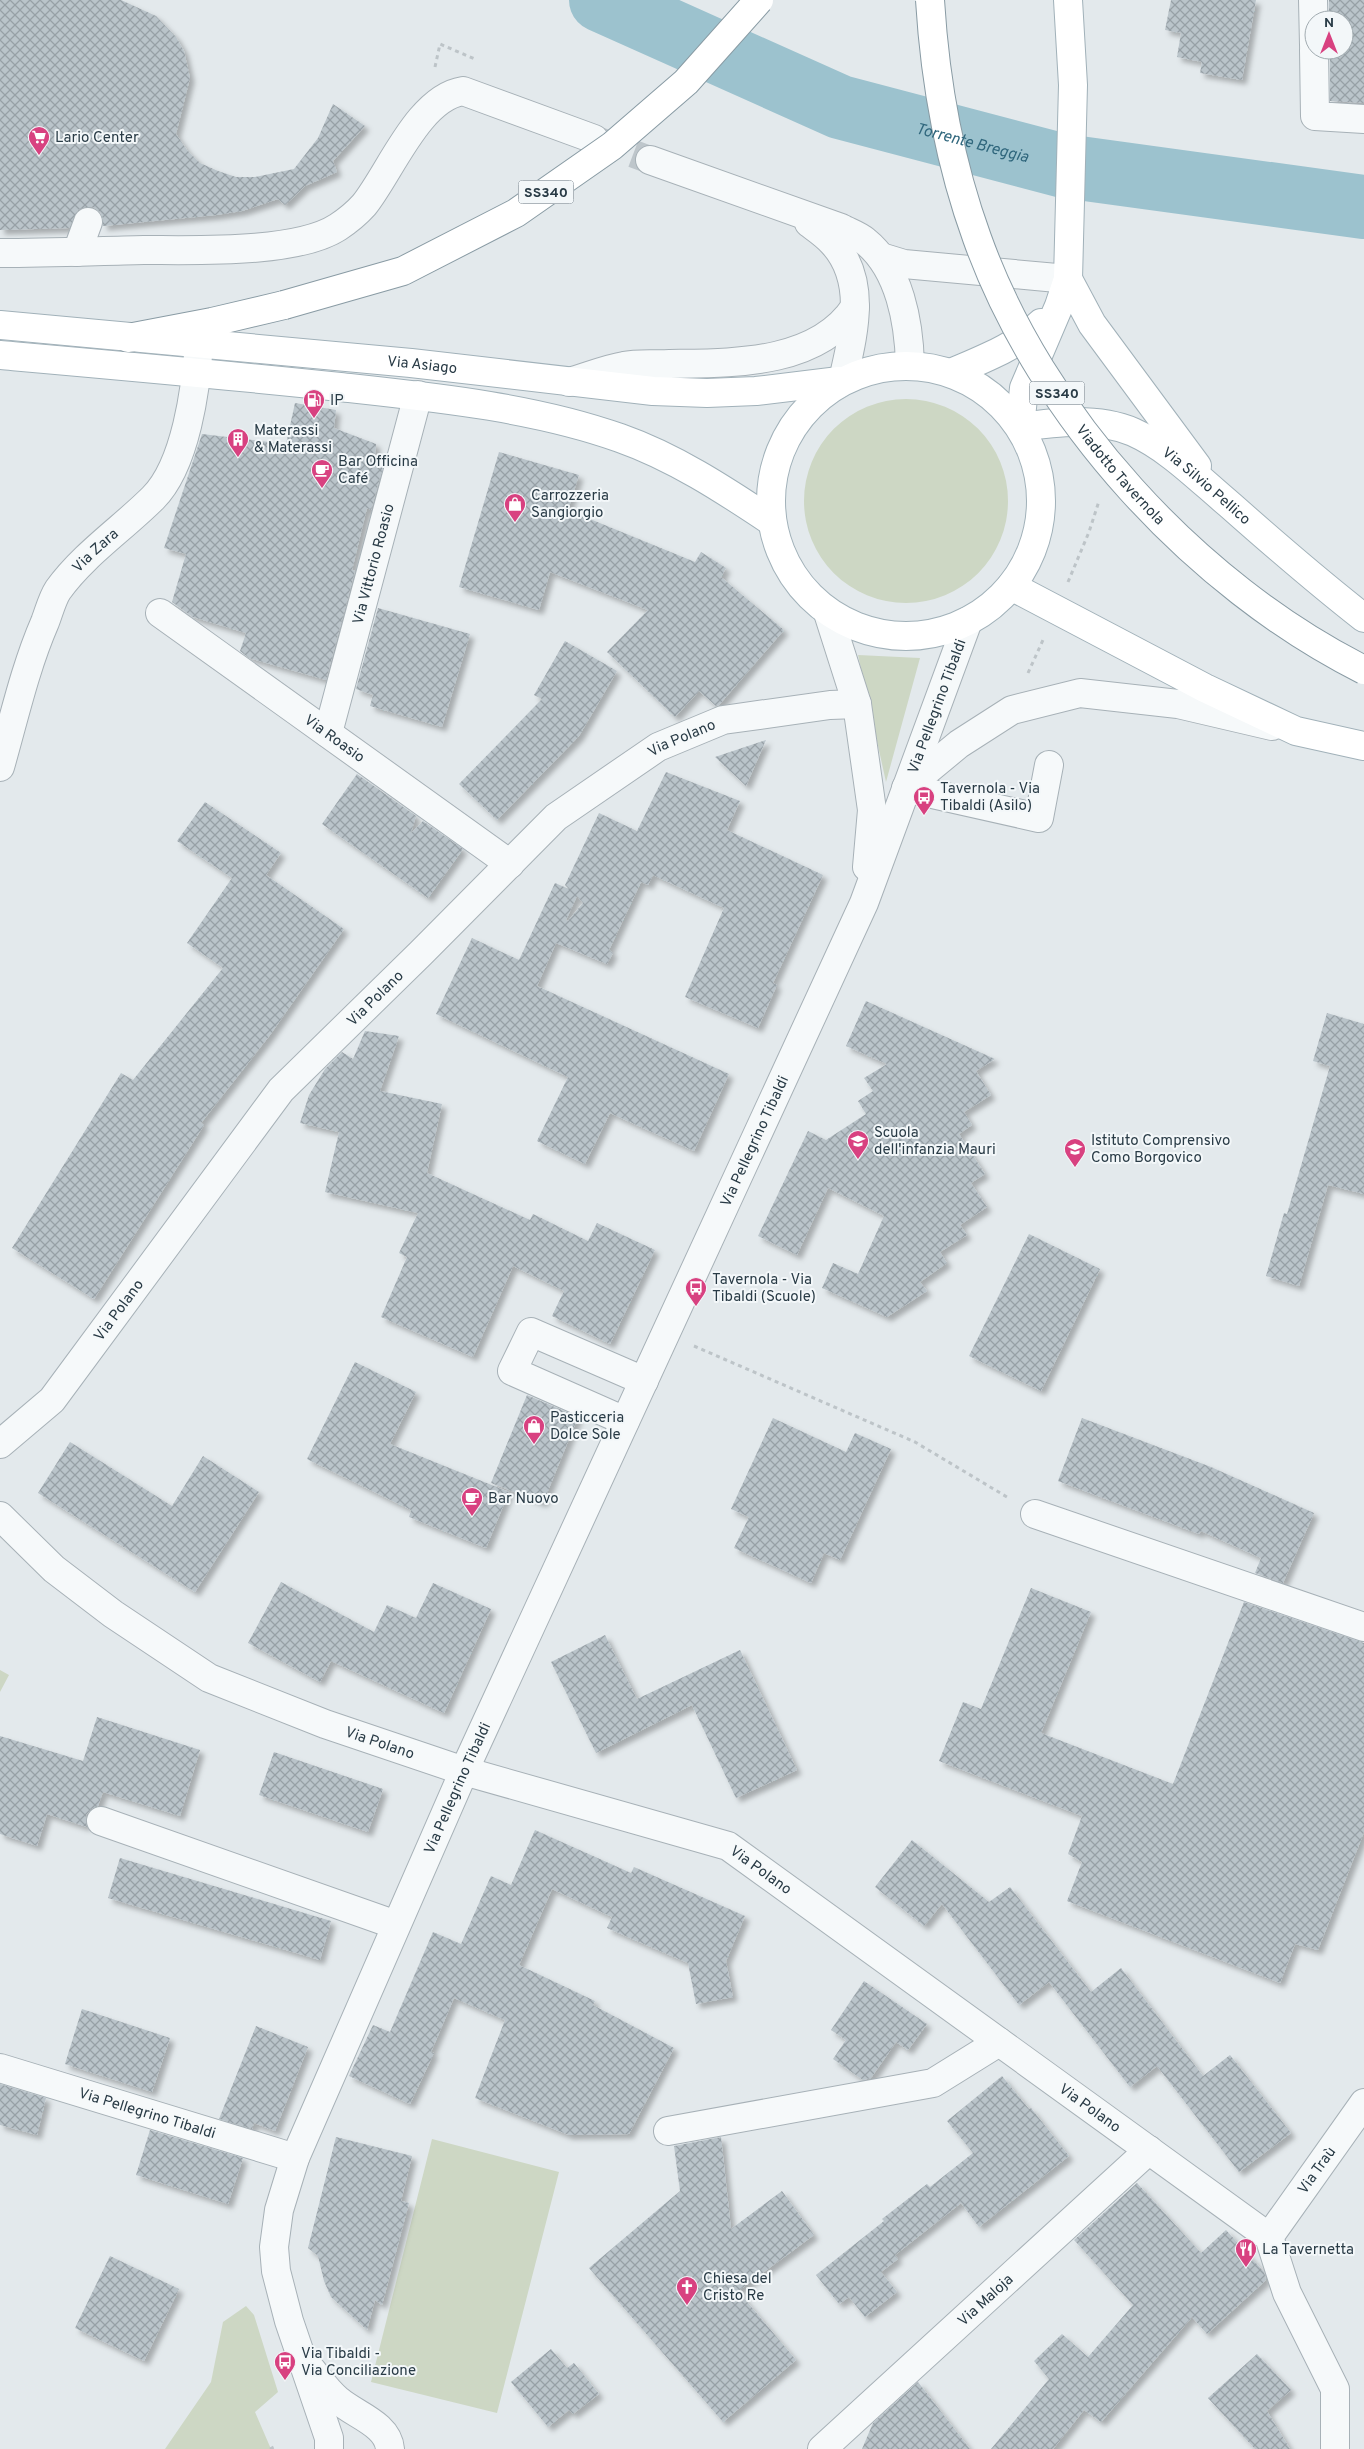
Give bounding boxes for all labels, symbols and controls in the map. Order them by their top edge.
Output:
north arrow [1304,10,1354,60]
text: N [1324,15,1334,32]
water label: Torrente Breggia [914,119,1031,168]
supermarket icon: Lario Center [27,125,51,156]
place label: Lario Center [55,129,139,148]
road number: SS340 [518,180,574,203]
street label: Via Asiago [386,353,458,379]
road number: SS340 [1030,382,1084,404]
fuel station icon: IP [302,388,326,419]
place label: IP [330,392,344,411]
street label: Viadotto Tavernola [1071,421,1168,530]
place label: Materassi & Materassi [254,422,332,458]
building icon: Materassi & Materassi [226,427,250,458]
street label: Via Silvio Pellico [1158,444,1254,530]
place label: Bar Officina Café [338,453,418,489]
cafe icon: Bar Officina Café [310,458,334,489]
place label: Carrozzeria Sangiorgio [531,487,609,523]
shop icon: Carrozzeria Sangiorgio [503,492,527,523]
street label: Via Vittorio Roasio [349,502,400,627]
street label: Via Zara [69,525,123,577]
street label: Via Pellegrino Tibaldi [904,637,972,777]
street label: Via Roasio [300,711,368,768]
street label: Via Polano [645,716,719,762]
place label: Tavernola - Via Tibaldi (Asilo) [940,780,1040,816]
bus stop icon: Tavernola - Via Tibaldi (Asilo) [912,785,936,816]
street label: Via Polano [344,967,408,1031]
street label: Via Pellegrino Tibaldi [717,1073,794,1210]
place label: Scuola dell'infanzia Mauri [874,1124,996,1160]
school or university icon: Scuola dell'infanzia Mauri [846,1129,870,1160]
place label: Istituto Comprensivo Como Borgovico [1091,1132,1230,1168]
school or university icon: Istituto Comprensivo Como Borgovico [1063,1137,1087,1168]
place label: Tavernola - Via Tibaldi (Scuole) [712,1271,816,1307]
street label: Via Polano [91,1276,149,1345]
bus stop icon: Tavernola - Via Tibaldi (Scuole) [684,1276,708,1307]
place label: Pasticceria Dolce Sole [550,1409,624,1445]
shop icon: Pasticceria Dolce Sole [522,1414,546,1445]
cafe icon: Bar Nuovo [460,1486,484,1517]
place label: Bar Nuovo [488,1490,559,1509]
street label: Via Pellegrino Tibaldi [421,1720,496,1857]
street label: Via Polano [342,1723,417,1765]
street label: Via Polano [725,1842,795,1900]
street label: Via Polano [1055,2080,1124,2138]
street label: Via Pellegrino Tibaldi [76,2085,218,2144]
street label: Via Traù [1294,2144,1341,2198]
restaurant icon: La Tavernetta [1234,2237,1258,2268]
place label: La Tavernetta [1262,2241,1354,2260]
place label: Chiesa del Cristo Re [703,2270,772,2306]
street label: Via Maloja [954,2271,1018,2331]
church icon: Chiesa del Cristo Re [675,2275,699,2306]
place label: Via Tibaldi - Via Conciliazione [301,2345,416,2381]
bus stop icon: Via Tibaldi - Via Conciliazione [273,2350,297,2381]

